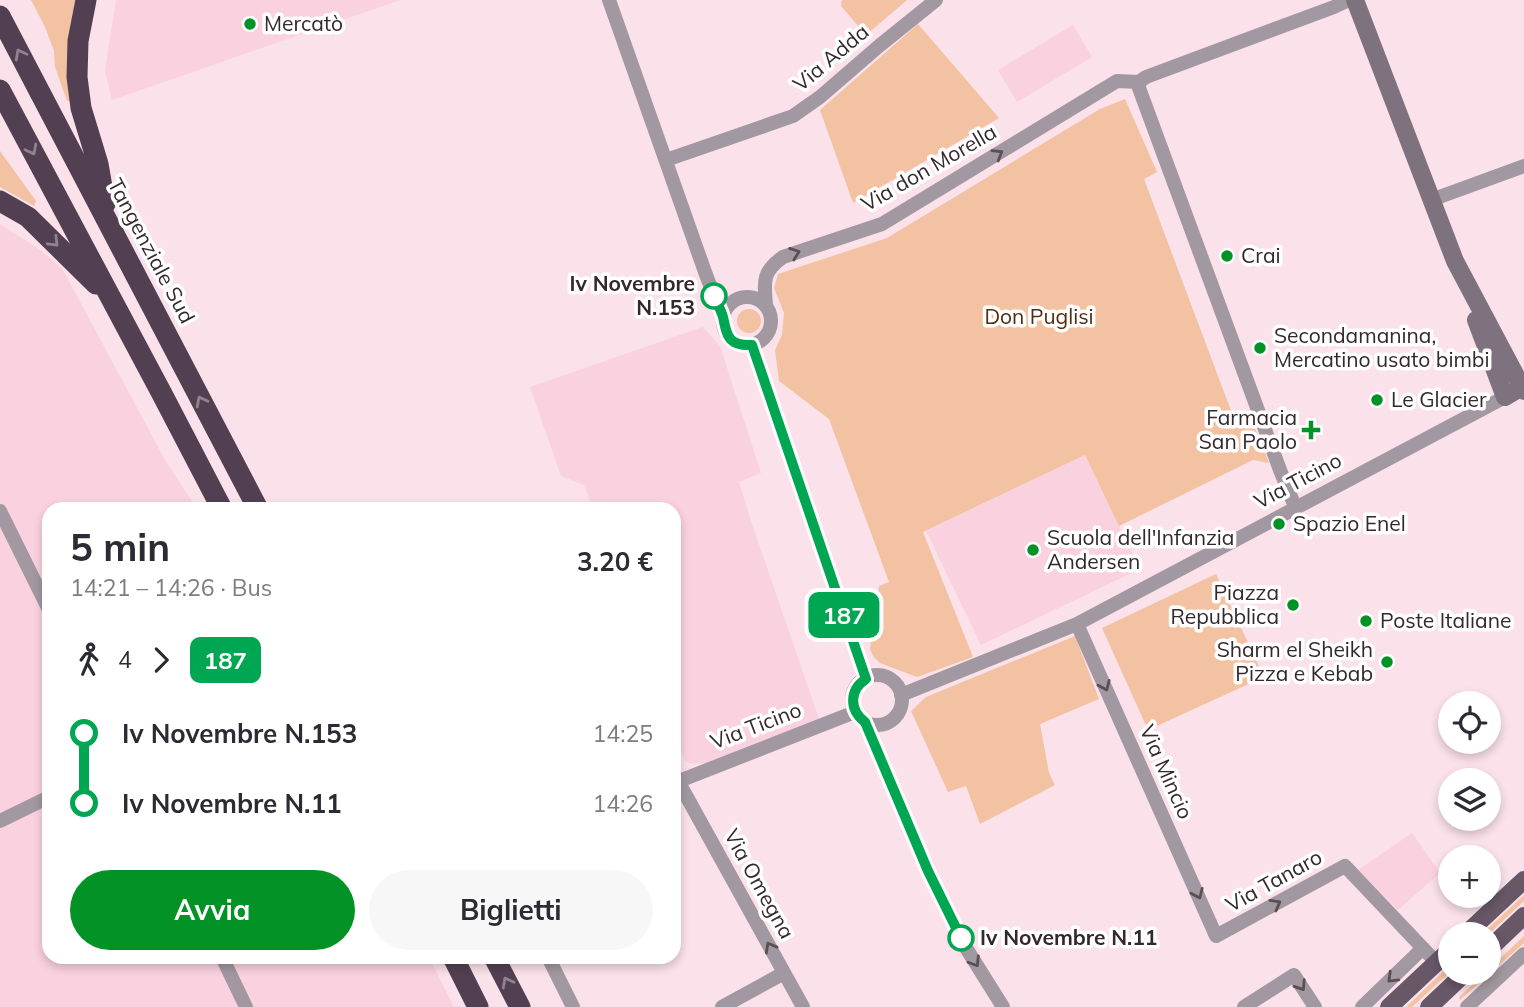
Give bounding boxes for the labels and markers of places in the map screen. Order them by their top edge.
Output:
place label: Mercatò [264,10,343,36]
marker: Mercatò [242,16,258,32]
place label: Crai [1241,242,1280,268]
marker: Crai [1219,248,1235,264]
place label: Iv Novembre N.153 [570,270,695,320]
marker: Iv Novembre N.153 [701,283,727,309]
place label: Secondamanina, Mercatino usato bimbi [1274,322,1489,372]
marker: Secondamanina, Mercatino usato bimbi [1252,340,1268,356]
place label: Le Glacier [1391,386,1487,412]
marker: Le Glacier [1369,392,1385,408]
place label: Farmacia San Paolo [1199,404,1297,454]
marker: Farmacia San Paolo [1303,422,1319,438]
place label: Spazio Enel [1293,510,1406,536]
marker: Spazio Enel [1271,516,1287,532]
place label: Scuola dell'Infanzia Andersen [1047,524,1234,574]
marker: Scuola dell'Infanzia Andersen [1025,542,1041,558]
place label: Piazza Repubblica [1170,579,1279,629]
marker: Piazza Repubblica [1285,597,1301,613]
place label: Poste Italiane [1380,607,1511,633]
marker: Poste Italiane [1358,613,1374,629]
place label: Sharm el Sheikh Pizza e Kebab [1217,636,1373,686]
marker: Sharm el Sheikh Pizza e Kebab [1379,654,1395,670]
place label: Iv Novembre N.11 [980,924,1157,950]
marker: Iv Novembre N.11 [948,925,974,951]

